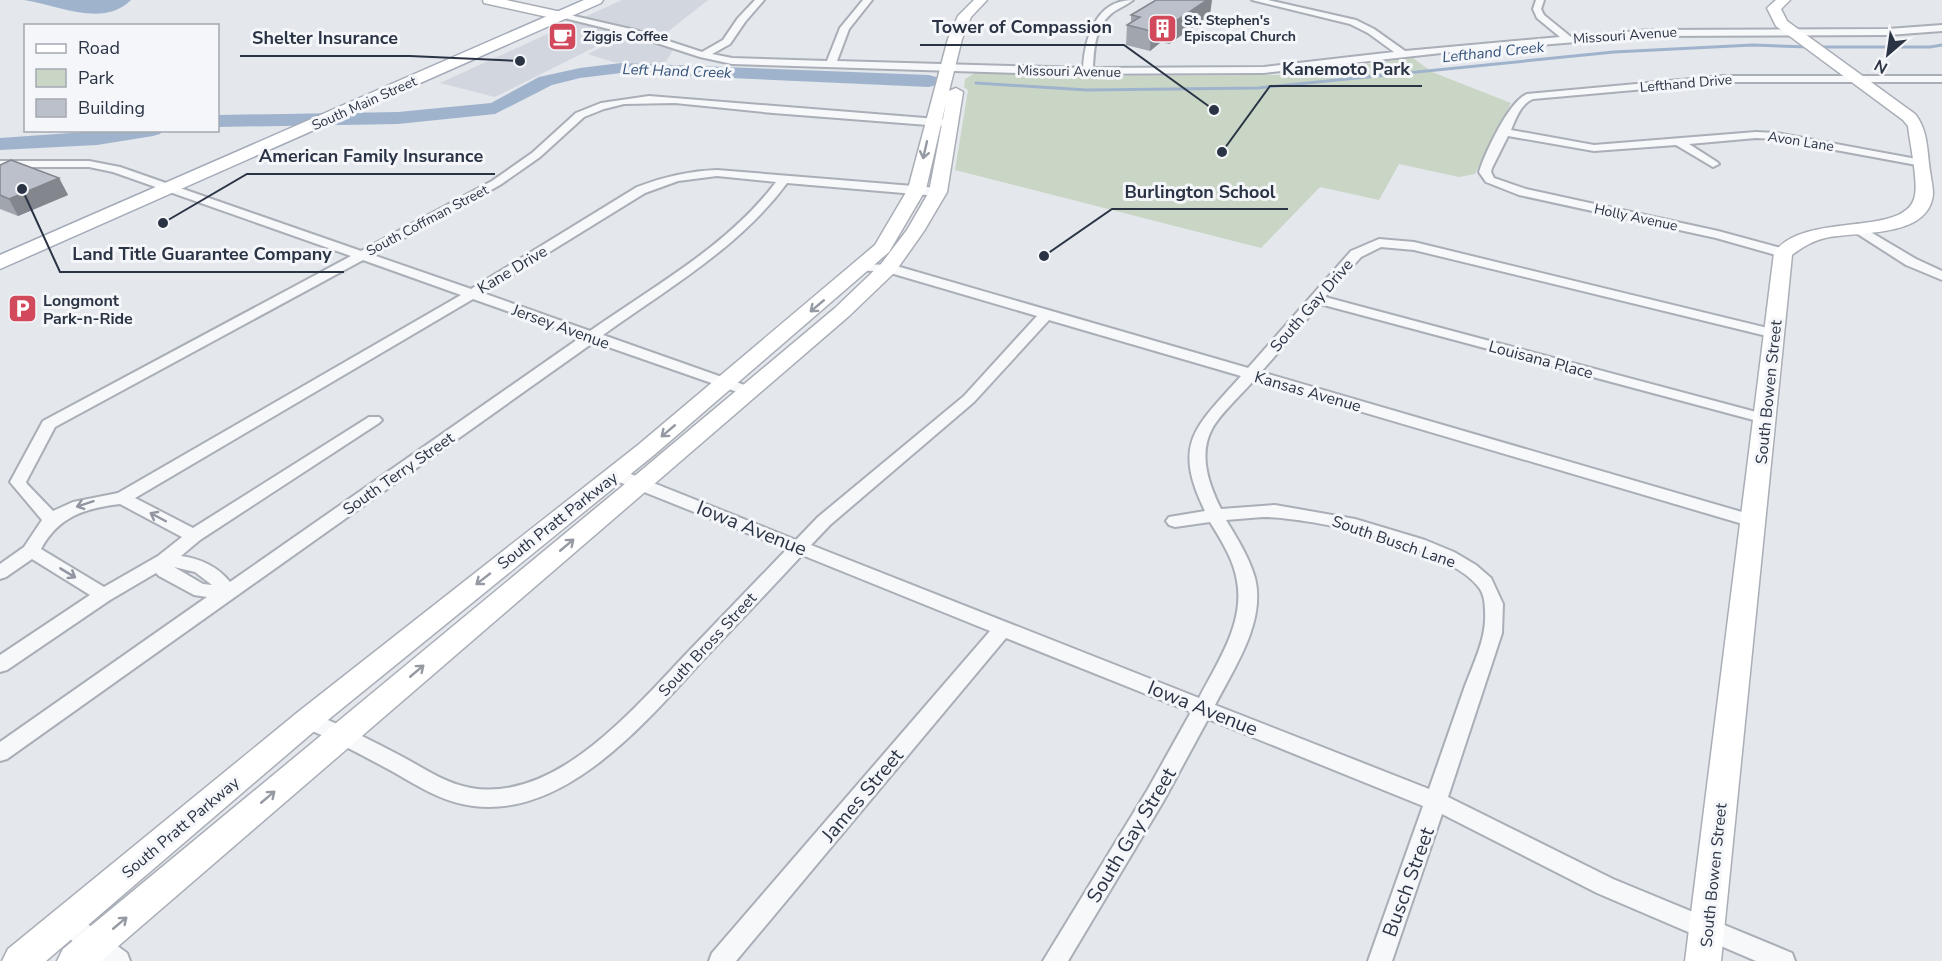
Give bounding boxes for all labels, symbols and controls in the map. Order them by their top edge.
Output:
callout: Tower of Compassion [920,9,1124,45]
place label: St. Stephen's Episcopal Church [1184,11,1296,46]
building icon: St. Stephen's Episcopal Church [1147,12,1179,44]
text: Tower of Compassion [932,15,1112,39]
callout: Shelter Insurance [240,20,410,56]
cafe icon: Ziggis Coffee [546,20,578,52]
street label: Missouri Avenue [1573,22,1677,49]
legend [24,24,219,132]
north arrow [1858,24,1918,84]
text: Shelter Insurance [252,26,398,50]
place label: Ziggis Coffee [583,27,668,46]
text: Road [78,36,120,60]
water label: Lefthand Creek [1441,37,1545,67]
callout: Kanemoto Park [1270,50,1422,86]
text: N [1871,54,1892,79]
text: Kanemoto Park [1282,57,1410,81]
water label: Left Hand Creek [622,59,732,83]
street label: Missouri Avenue [1017,61,1121,82]
text: Park [78,66,115,90]
street label: Lefthand Drive [1639,70,1733,97]
street label: South Main Street [309,72,420,135]
text: Building [78,96,145,120]
street label: Avon Lane [1766,127,1835,156]
callout: American Family Insurance [247,138,495,174]
one-way arrow [919,141,931,160]
text: American Family Insurance [259,144,483,168]
callout: Burlington School [1112,173,1288,209]
street label: South Coffman Street [363,180,492,261]
text: Burlington School [1124,180,1276,204]
street label: Holly Avenue [1592,199,1679,236]
callout: Land Title Guarantee Company [60,236,344,272]
street label: Kane Drive [473,240,552,299]
text: Land Title Guarantee Company [72,242,332,266]
street label: South Gay Drive [1265,254,1358,357]
place label: Longmont Park-n-Ride [43,290,133,330]
parking icon: Longmont Park-n-Ride [6,293,38,325]
street label: Jersey Avenue [508,299,612,355]
one-way arrow [809,299,825,312]
street label: South Bowen Street [1750,319,1788,465]
street label: Louisana Place [1486,335,1595,384]
street label: Kansas Avenue [1252,366,1364,418]
one-way arrow [660,425,676,438]
street label: South Terry Street [338,427,459,521]
street label: South Pratt Parkway [493,466,623,575]
street label: Iowa Avenue [693,494,811,563]
one-way arrow [76,500,95,511]
street label: South Busch Lane [1329,510,1458,573]
one-way arrow [150,511,167,523]
one-way arrow [559,539,575,552]
one-way arrow [59,568,76,580]
one-way arrow [475,573,491,586]
street label: South Bross Street [654,588,762,702]
one-way arrow [409,664,425,677]
street label: Iowa Avenue [1144,674,1262,743]
street label: James Street [815,742,910,848]
street label: South Gay Street [1080,762,1183,908]
street label: South Pratt Parkway [117,771,245,884]
one-way arrow [260,790,276,804]
street label: South Bowen Street [1695,802,1733,948]
street label: Busch Street [1376,823,1441,941]
one-way arrow [112,916,127,930]

